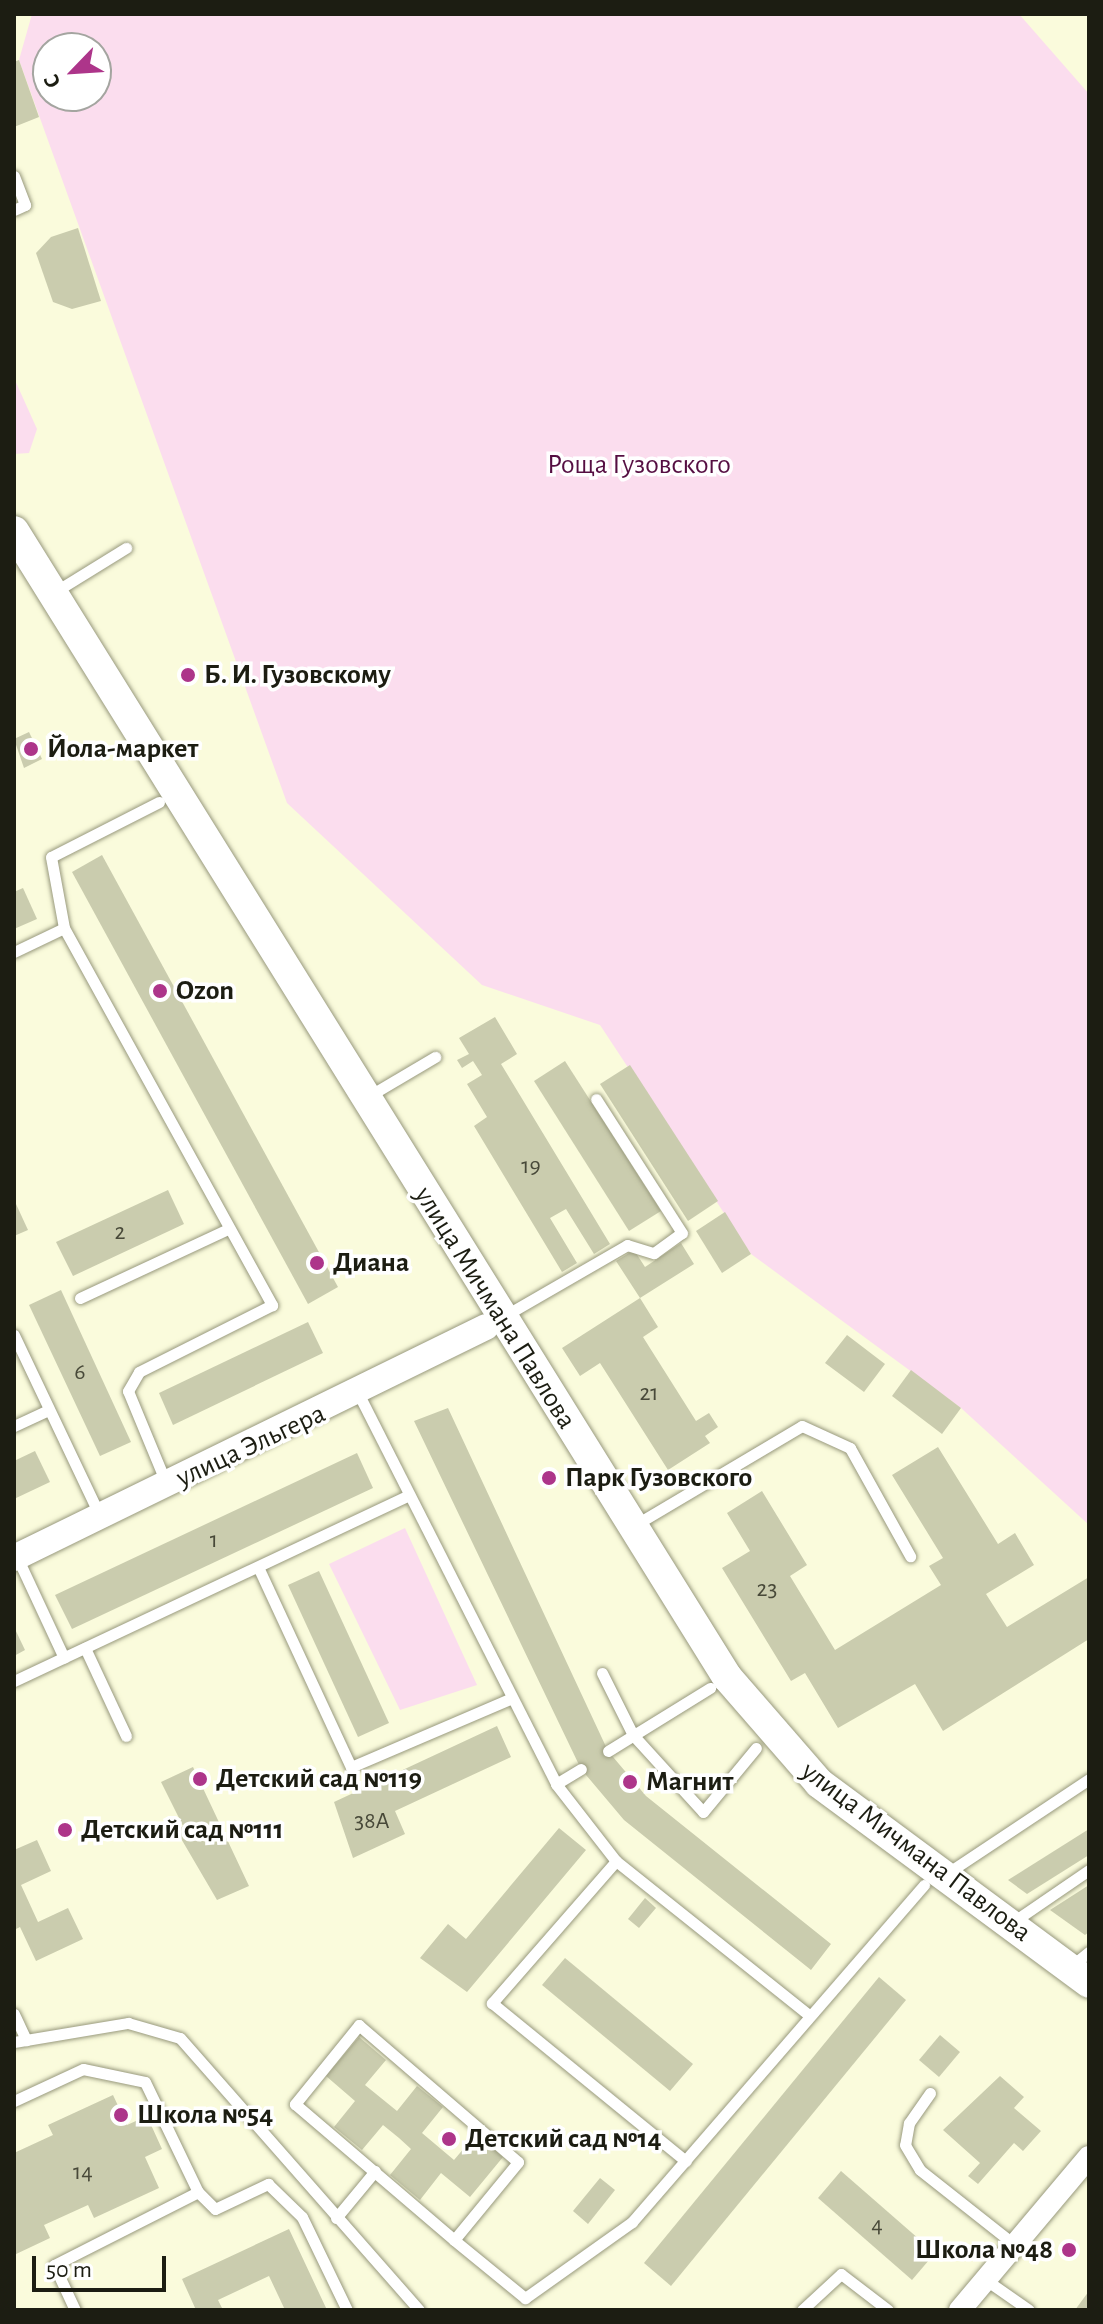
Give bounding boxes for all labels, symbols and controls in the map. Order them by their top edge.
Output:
north arrow [32,32,112,112]
text: С [40,71,65,91]
park label: Роща Гузовского [547,448,731,482]
place label: Б. И. Гузовскому [204,658,391,692]
marker: Б. И. Гузовскому [179,666,197,684]
place label: Йола-маркет [47,732,198,766]
marker: Йола-маркет [22,740,40,758]
place label: Ozon [176,974,234,1008]
marker: Ozon [151,982,169,1000]
house number: 19 [521,1153,541,1181]
street label: улица Мичмана Павлова [407,1181,583,1435]
house number: 2 [115,1219,125,1247]
place label: Диана [333,1246,409,1280]
marker: Диана [308,1254,326,1272]
house number: 6 [74,1359,86,1387]
house number: 21 [639,1380,659,1408]
street label: улица Эльгера [171,1397,331,1495]
place label: Парк Гузовского [565,1461,752,1495]
marker: Парк Гузовского [540,1469,558,1487]
house number: 1 [210,1527,218,1555]
house number: 23 [757,1576,777,1604]
street label: улица Мичмана Павлова [794,1755,1038,1949]
place label: Детский сад №119 [216,1762,422,1796]
place label: Магнит [646,1765,733,1799]
marker: Детский сад №119 [191,1770,209,1788]
marker: Магнит [621,1773,639,1791]
house number: 38А [354,1808,390,1836]
place label: Детский сад №111 [81,1813,284,1847]
marker: Детский сад №111 [56,1821,74,1839]
place label: Школа №54 [137,2098,273,2132]
marker: Школа №54 [112,2106,130,2124]
place label: Детский сад №14 [465,2122,662,2156]
marker: Детский сад №14 [440,2130,458,2148]
house number: 14 [73,2159,93,2187]
house number: 4 [871,2212,883,2240]
place label: Школа №48 [915,2233,1053,2267]
scale bar [36,2240,170,2290]
marker: Школа №48 [1060,2241,1078,2259]
text: 50 m [46,2258,92,2282]

